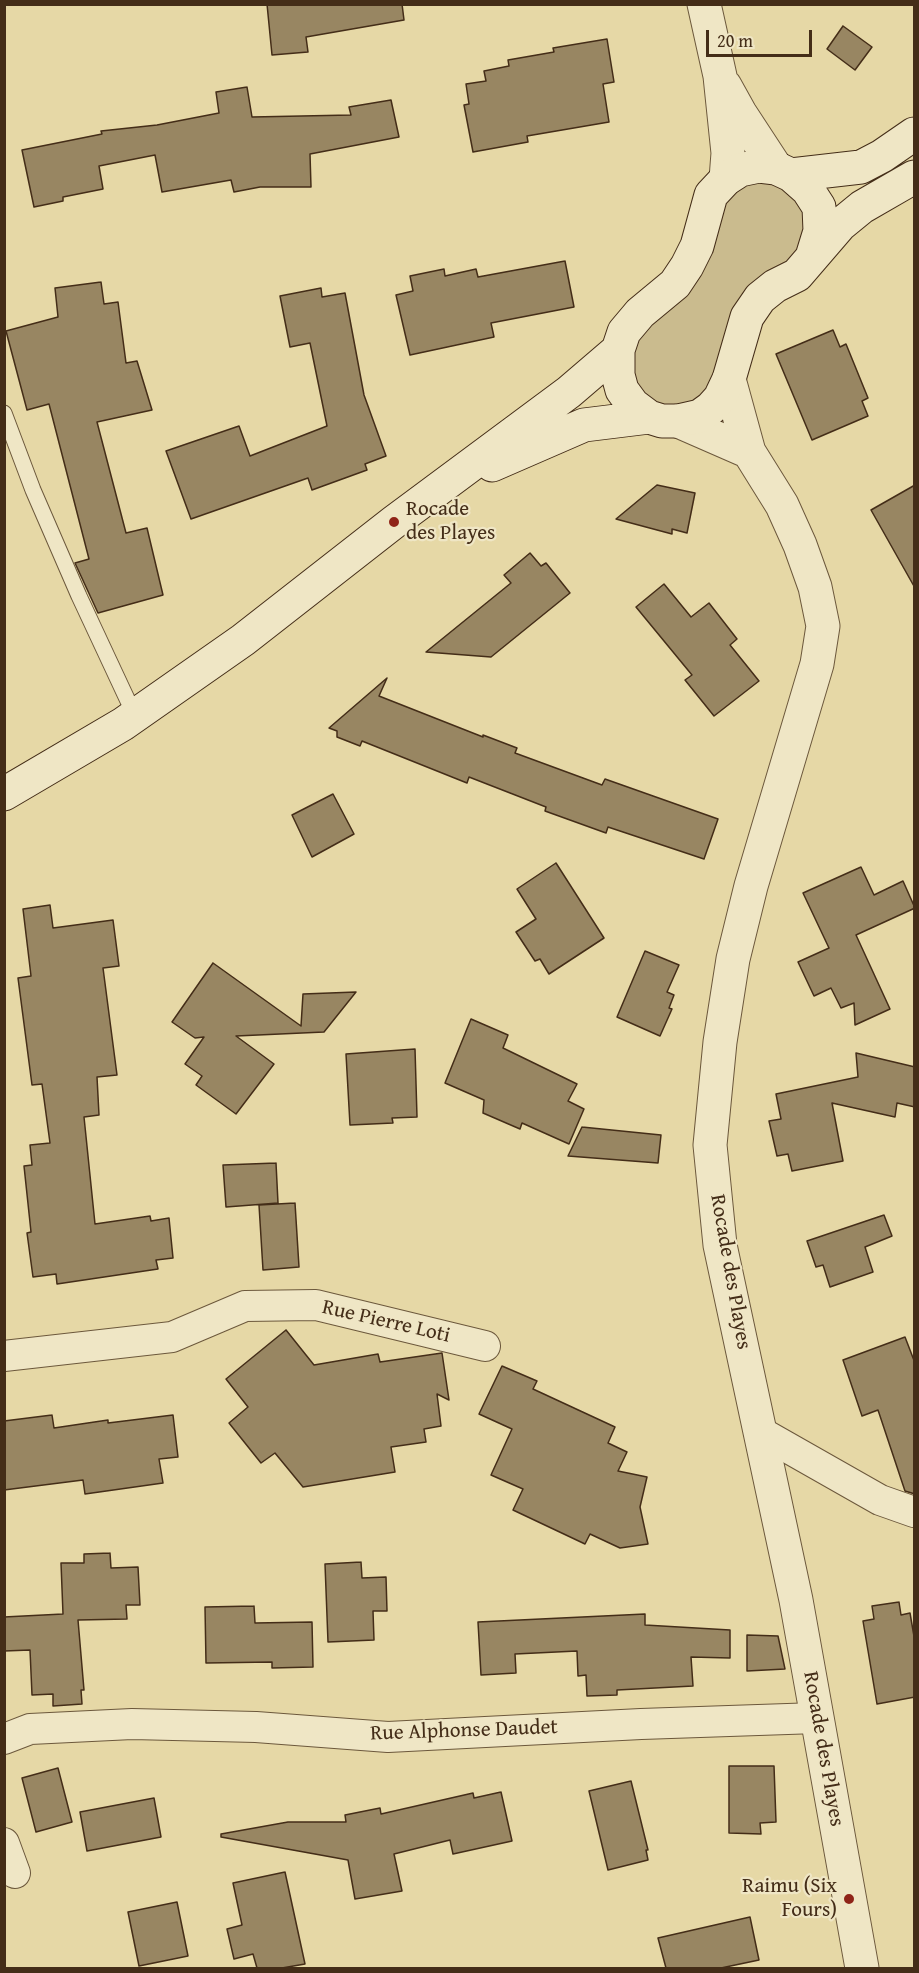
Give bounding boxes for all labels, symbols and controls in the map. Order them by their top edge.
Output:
scale bar [709,18,816,56]
text: 20 m [717,27,753,54]
place label: Rocade des Playes [406,497,495,547]
marker: Rocade des Playes [387,515,401,529]
street label: Rocade des Playes [704,1192,756,1352]
street label: Rue Pierre Loti [319,1295,453,1349]
street label: Rocade des Playes [797,1669,849,1829]
street label: Rue Alphonse Daudet [370,1715,558,1747]
place label: Raimu (Six Fours) [742,1874,837,1924]
marker: Raimu (Six Fours) [842,1892,856,1906]

